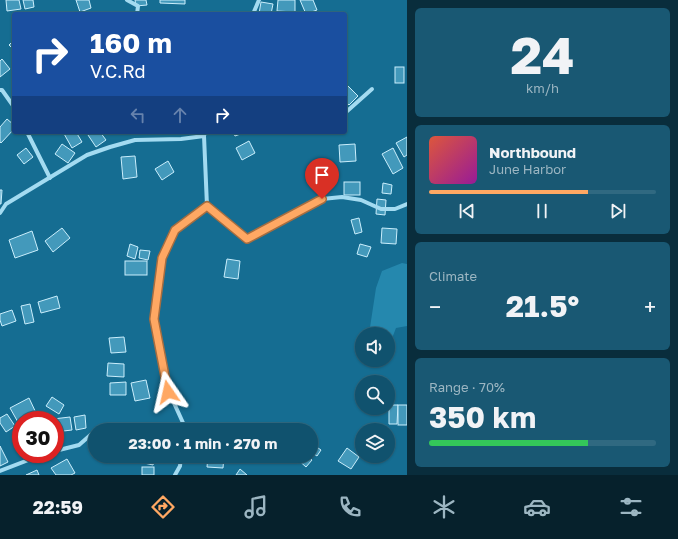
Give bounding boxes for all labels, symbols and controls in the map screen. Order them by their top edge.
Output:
text: 24 [510,23,575,85]
text: 160 m [90,26,172,59]
icon: right [24,28,76,80]
text: V.C.Rd [90,60,146,82]
text: km/h [526,80,559,96]
icon: left [127,104,149,126]
icon: ahead [169,104,191,126]
icon: right [211,104,233,126]
text: Northbound [489,143,576,161]
pin [305,158,339,199]
text: June Harbor [489,161,566,177]
icon: arrive [311,164,333,186]
icon: previous [456,200,478,222]
icon: pause [531,200,553,222]
icon: next [607,200,629,222]
text: Climate [429,268,477,284]
text: 21.5° [506,288,579,324]
text: − [429,293,441,320]
text: + [644,293,656,320]
map controls [355,327,395,463]
button: sound [355,327,395,367]
position arrow [147,371,189,413]
button: search [355,375,395,415]
text: Range · 70% [429,379,505,395]
text: 350 km [429,399,536,435]
speed limit sign: 30 [12,411,64,463]
button: layers [355,423,395,463]
text: 23:00 · 1 min · 270 m [129,434,277,452]
icon: directions [149,493,177,521]
icon: music [242,493,270,521]
icon: phone [336,493,364,521]
icon: climate [430,493,458,521]
icon: car [523,493,551,521]
icon: filters [617,493,645,521]
text: 22:59 [33,496,83,518]

